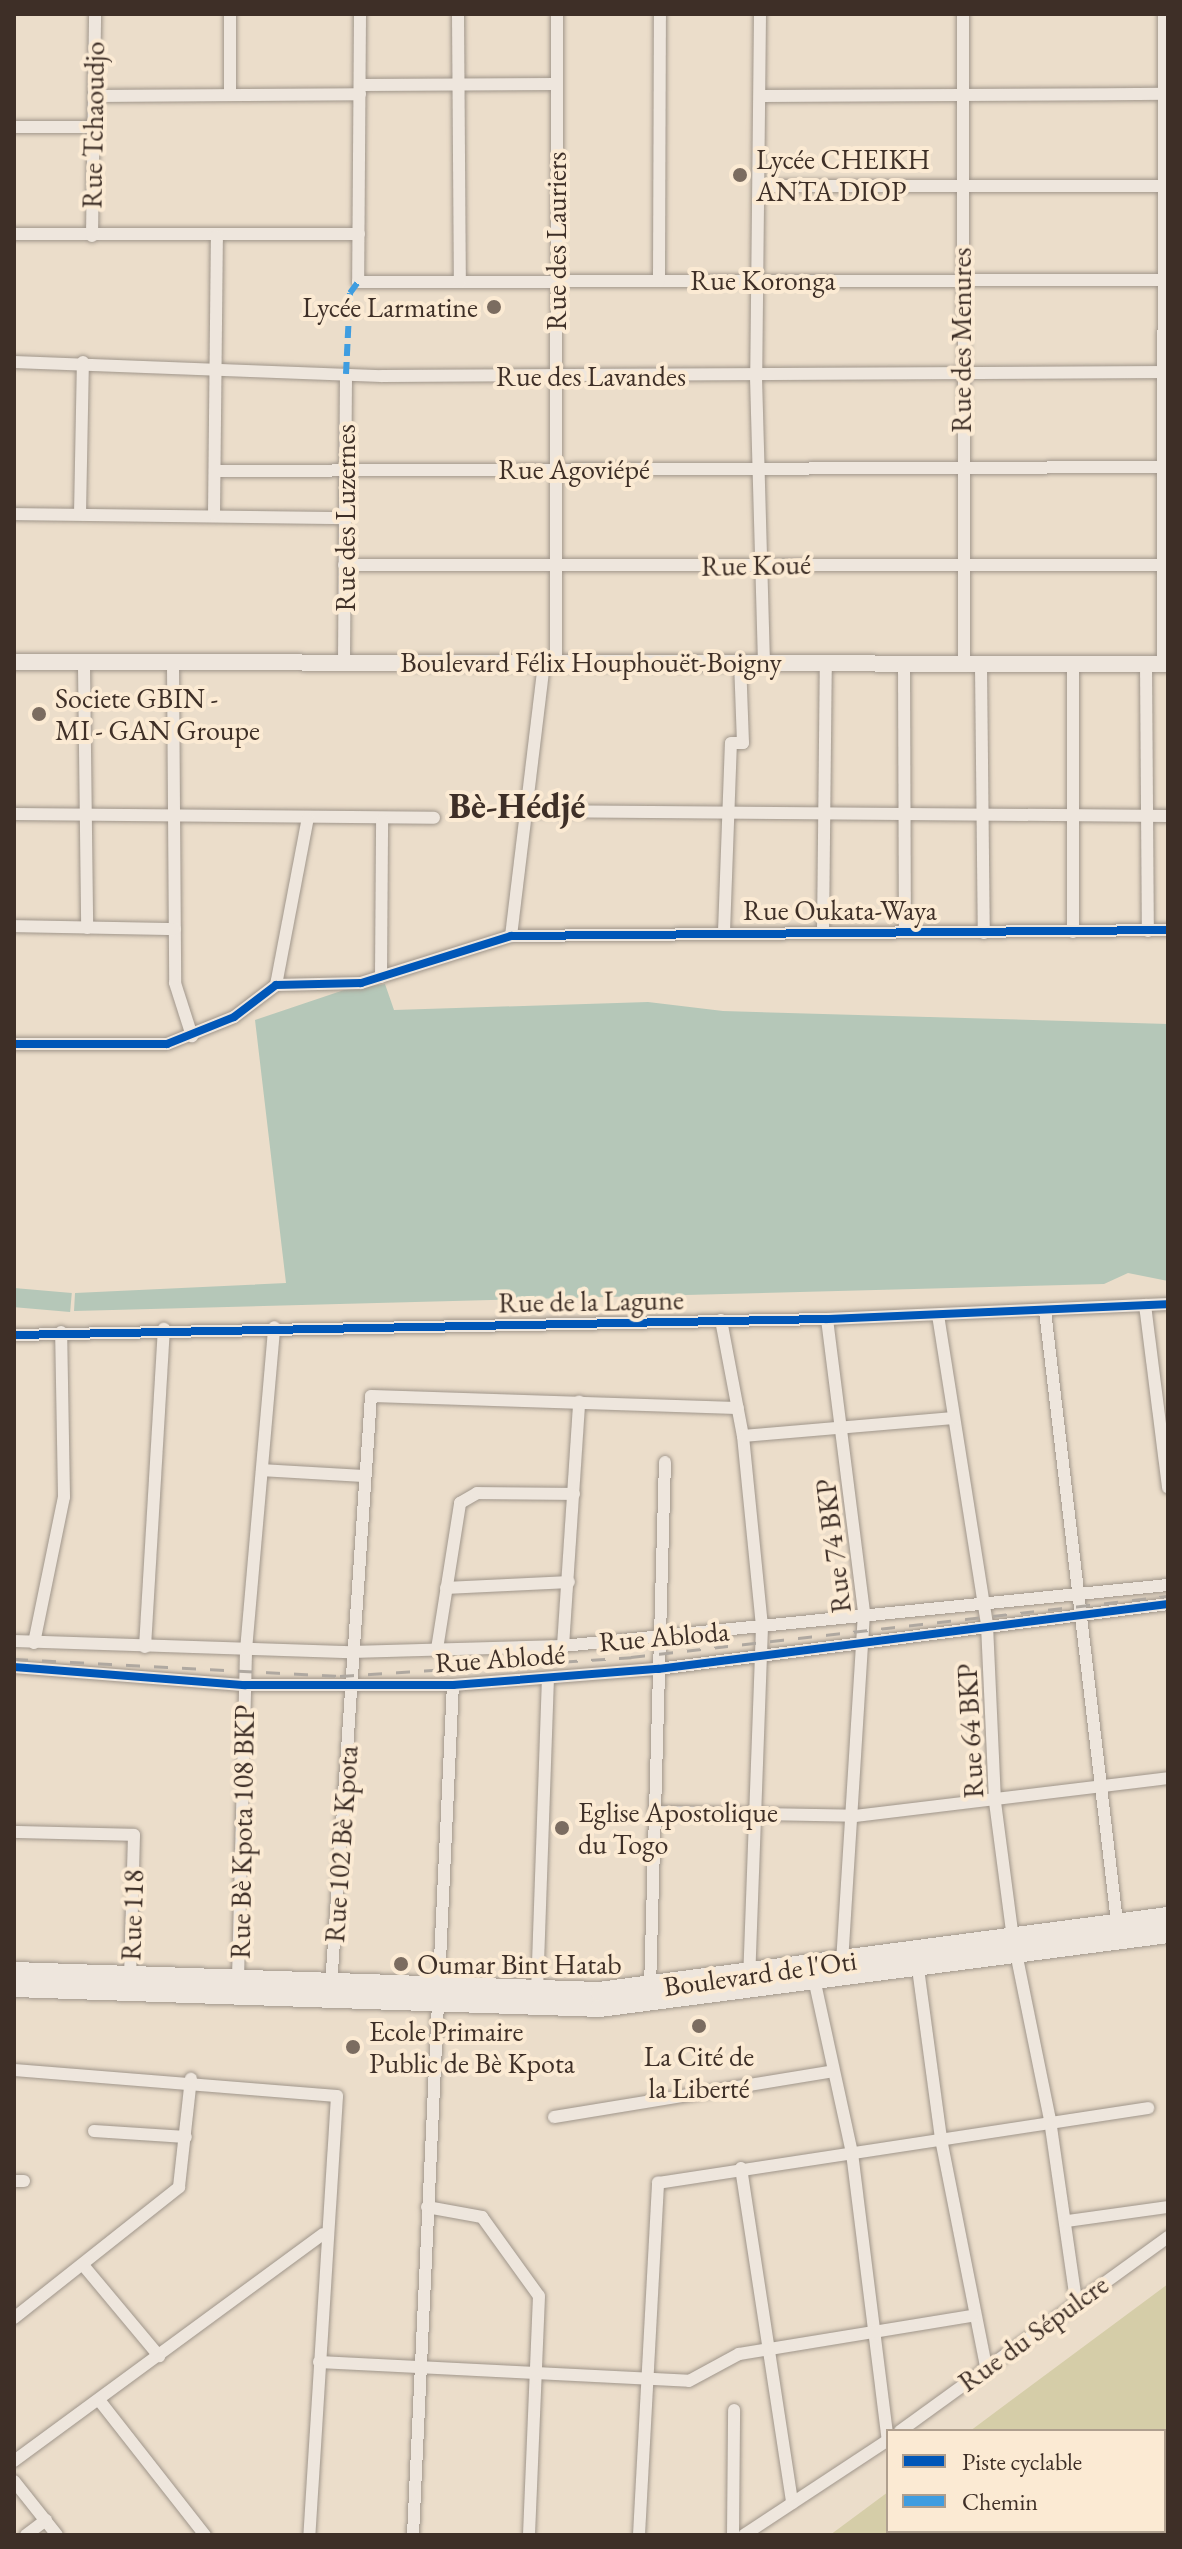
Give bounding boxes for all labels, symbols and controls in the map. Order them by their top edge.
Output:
street label: Rue Tchaoudjo [75,41,111,209]
place label: Lycée CHEIKH ANTA DIOP [756,142,930,208]
street label: Rue des Lauriers [539,152,573,330]
marker: Lycée CHEIKH ANTA DIOP [731,166,749,184]
street label: Rue des Menures [944,247,978,433]
street label: Rue Koronga [690,263,836,297]
place label: Lycée Larmatine [302,290,478,324]
marker: Lycée Larmatine [485,298,503,316]
street label: Rue des Lavandes [496,359,686,393]
street label: Rue des Luzernes [328,424,362,612]
street label: Rue Agoviépé [498,452,650,486]
street label: Rue Koué [701,547,811,583]
street label: Boulevard Félix Houphouët-Boigny [400,645,782,679]
place label: Societe GBIN - MI - GAN Groupe [55,681,260,747]
marker: Societe GBIN - MI - GAN Groupe [30,705,48,723]
district label: Bè-Hédjé [448,784,586,828]
street label: Rue Oukata-Waya [743,893,937,927]
street label: Rue de la Lagune [498,1283,684,1319]
street label: Rue 74 BKP [808,1477,858,1615]
street label: Rue Abloda [598,1614,730,1658]
street label: Rue Ablodé [434,1637,566,1679]
street label: Rue 64 BKP [950,1663,990,1799]
street label: Rue Bè Kpota 108 BKP [223,1705,261,1959]
street label: Rue 102 Bè Kpota [317,1744,365,1944]
place label: Eglise Apostolique du Togo [578,1795,778,1861]
marker: Eglise Apostolique du Togo [553,1819,571,1837]
street label: Rue 118 [114,1869,150,1961]
street label: Boulevard de l'Oti [661,1943,859,2003]
place label: Oumar Bint Hatab [417,1947,622,1981]
marker: Oumar Bint Hatab [392,1955,410,1973]
place label: Ecole Primaire Public de Bè Kpota [369,2014,575,2080]
marker: La Cité de la Liberté [690,2017,708,2035]
marker: Ecole Primaire Public de Bè Kpota [344,2038,362,2056]
place label: La Cité de la Liberté [644,2039,754,2105]
street label: Rue du Sépulcre [952,2267,1114,2399]
legend [886,2429,1166,2533]
text: Piste cyclable [962,2446,1082,2477]
text: Chemin [962,2486,1038,2517]

